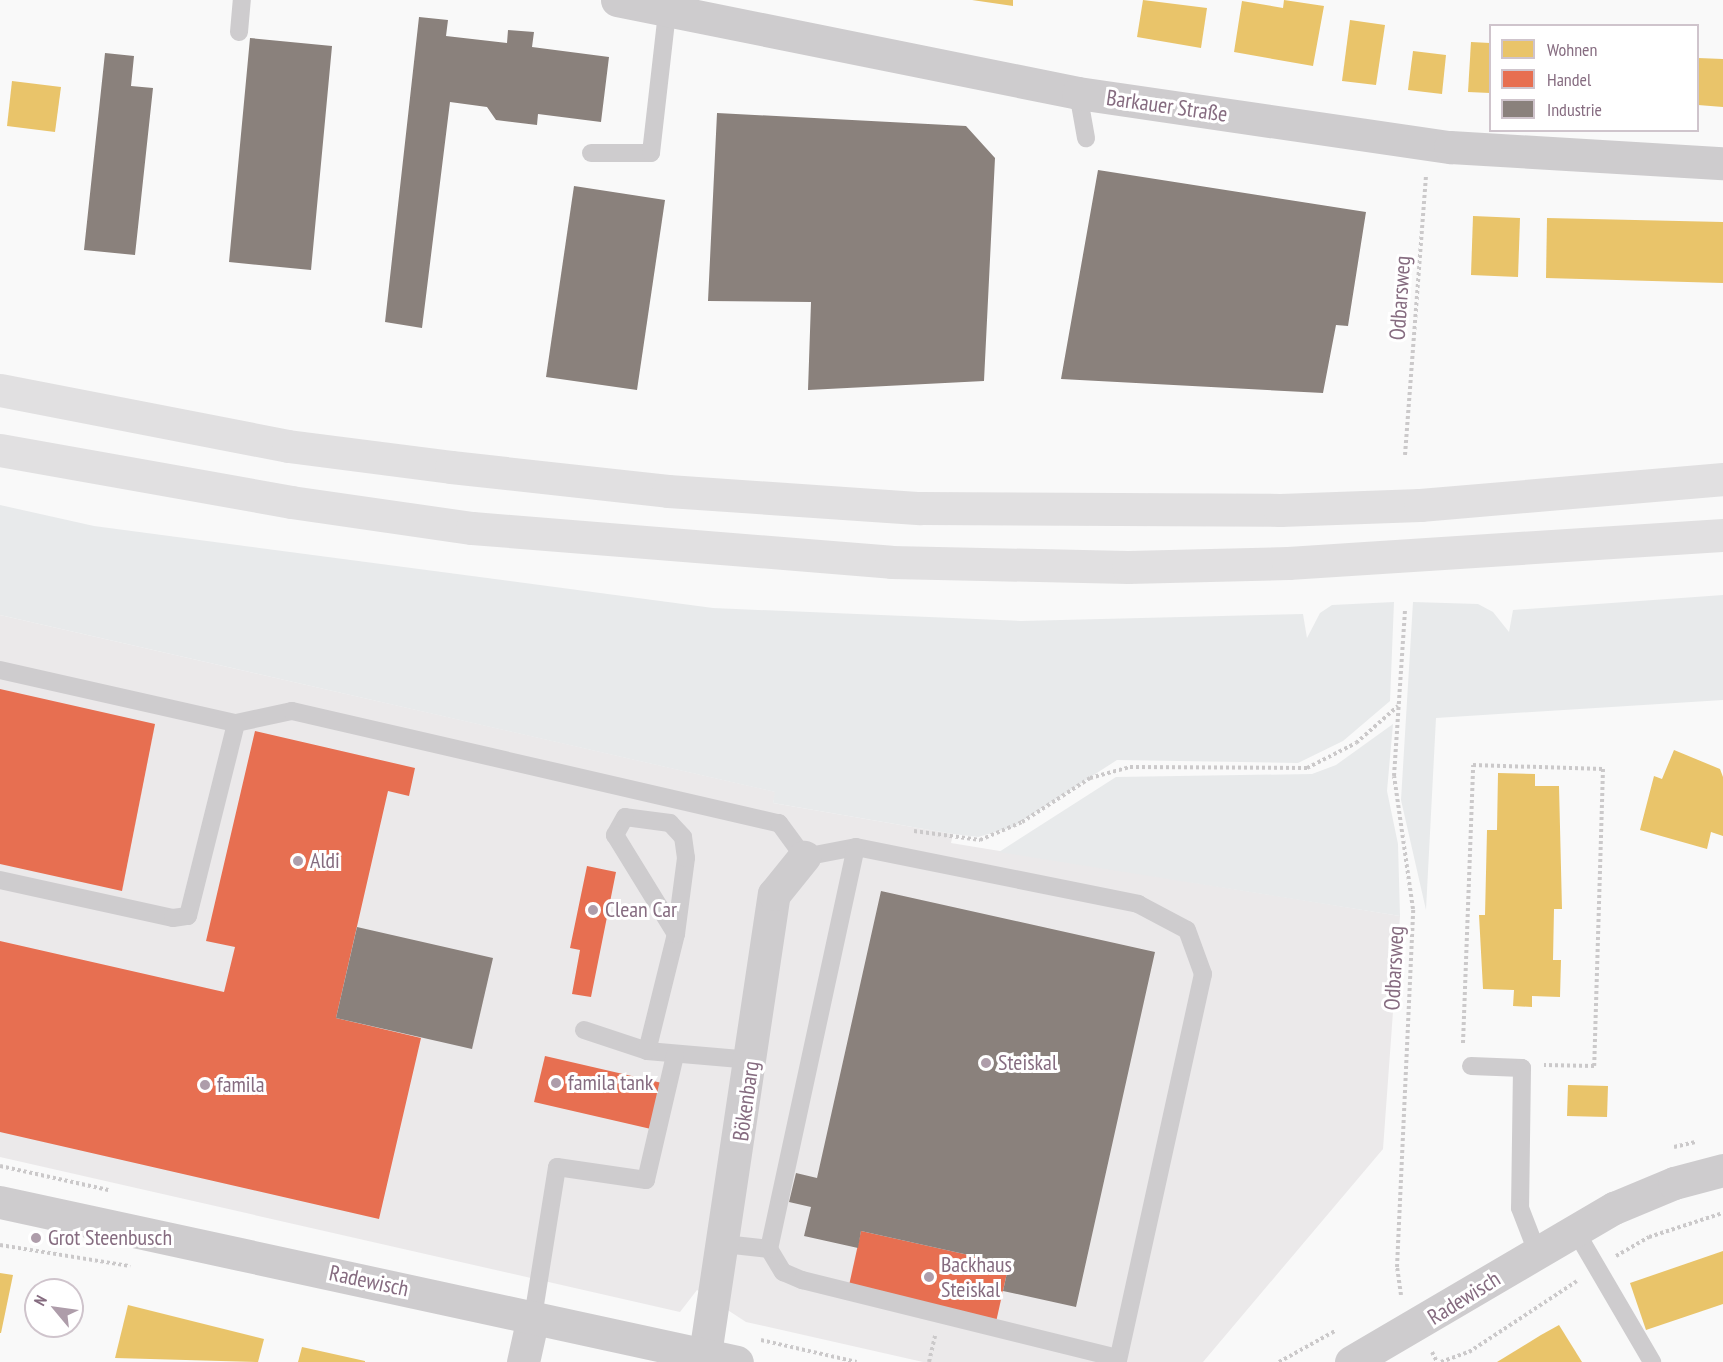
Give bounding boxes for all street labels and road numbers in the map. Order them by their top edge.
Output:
street label: Barkauer Straße [1105,84,1229,128]
street label: Odbarsweg [1384,255,1416,341]
street label: Odbarsweg [1379,925,1409,1011]
street label: Bökenbarg [727,1059,765,1143]
street label: Radewisch [327,1260,411,1302]
street label: Radewisch [1423,1265,1505,1331]

